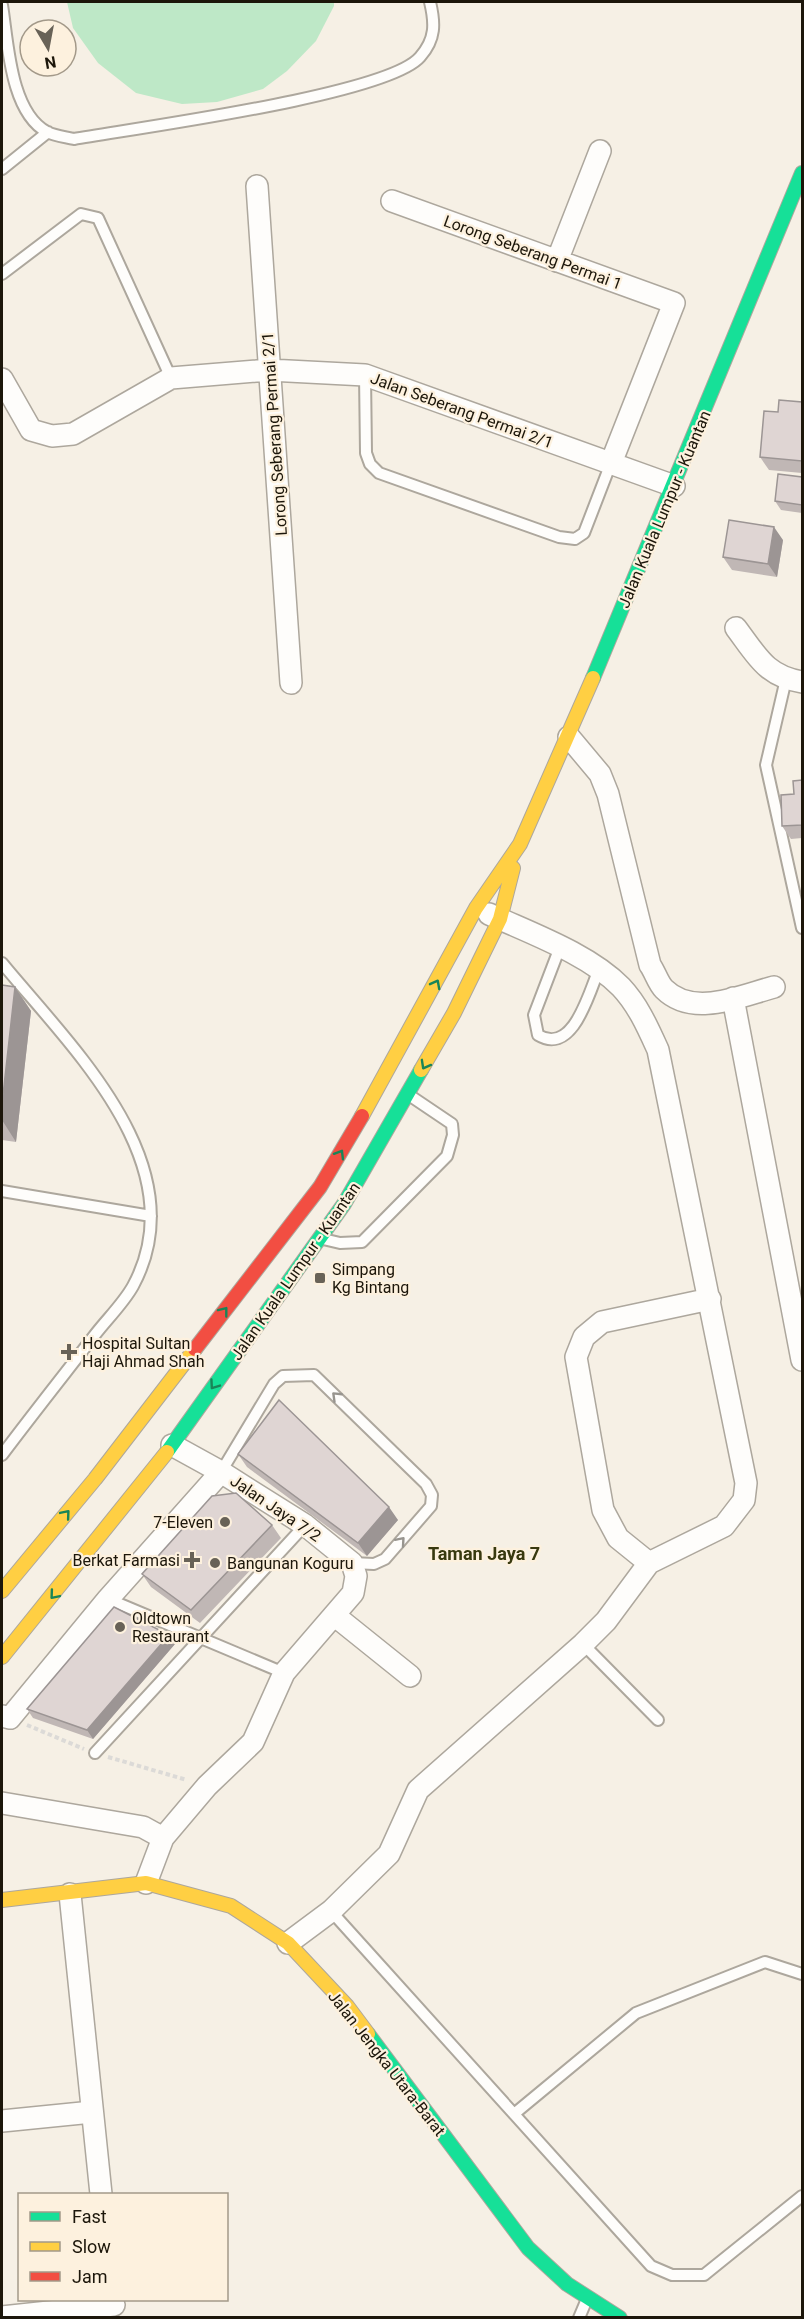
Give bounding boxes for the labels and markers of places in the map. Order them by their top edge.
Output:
place label: Simpang Kg Bintang [332,1260,409,1297]
marker: Simpang Kg Bintang [313,1271,327,1285]
place label: Hospital Sultan Haji Ahmad Shah [82,1334,205,1371]
marker: Hospital Sultan Haji Ahmad Shah [60,1343,78,1361]
place label: 7-Eleven [153,1513,213,1532]
marker: 7-Eleven [218,1515,232,1529]
place label: Berkat Farmasi [73,1551,180,1570]
marker: Berkat Farmasi [185,1553,199,1567]
place label: Bangunan Koguru [227,1554,354,1573]
marker: Bangunan Koguru [208,1556,222,1570]
place label: Oldtown Restaurant [132,1609,209,1646]
marker: Oldtown Restaurant [113,1620,127,1634]

